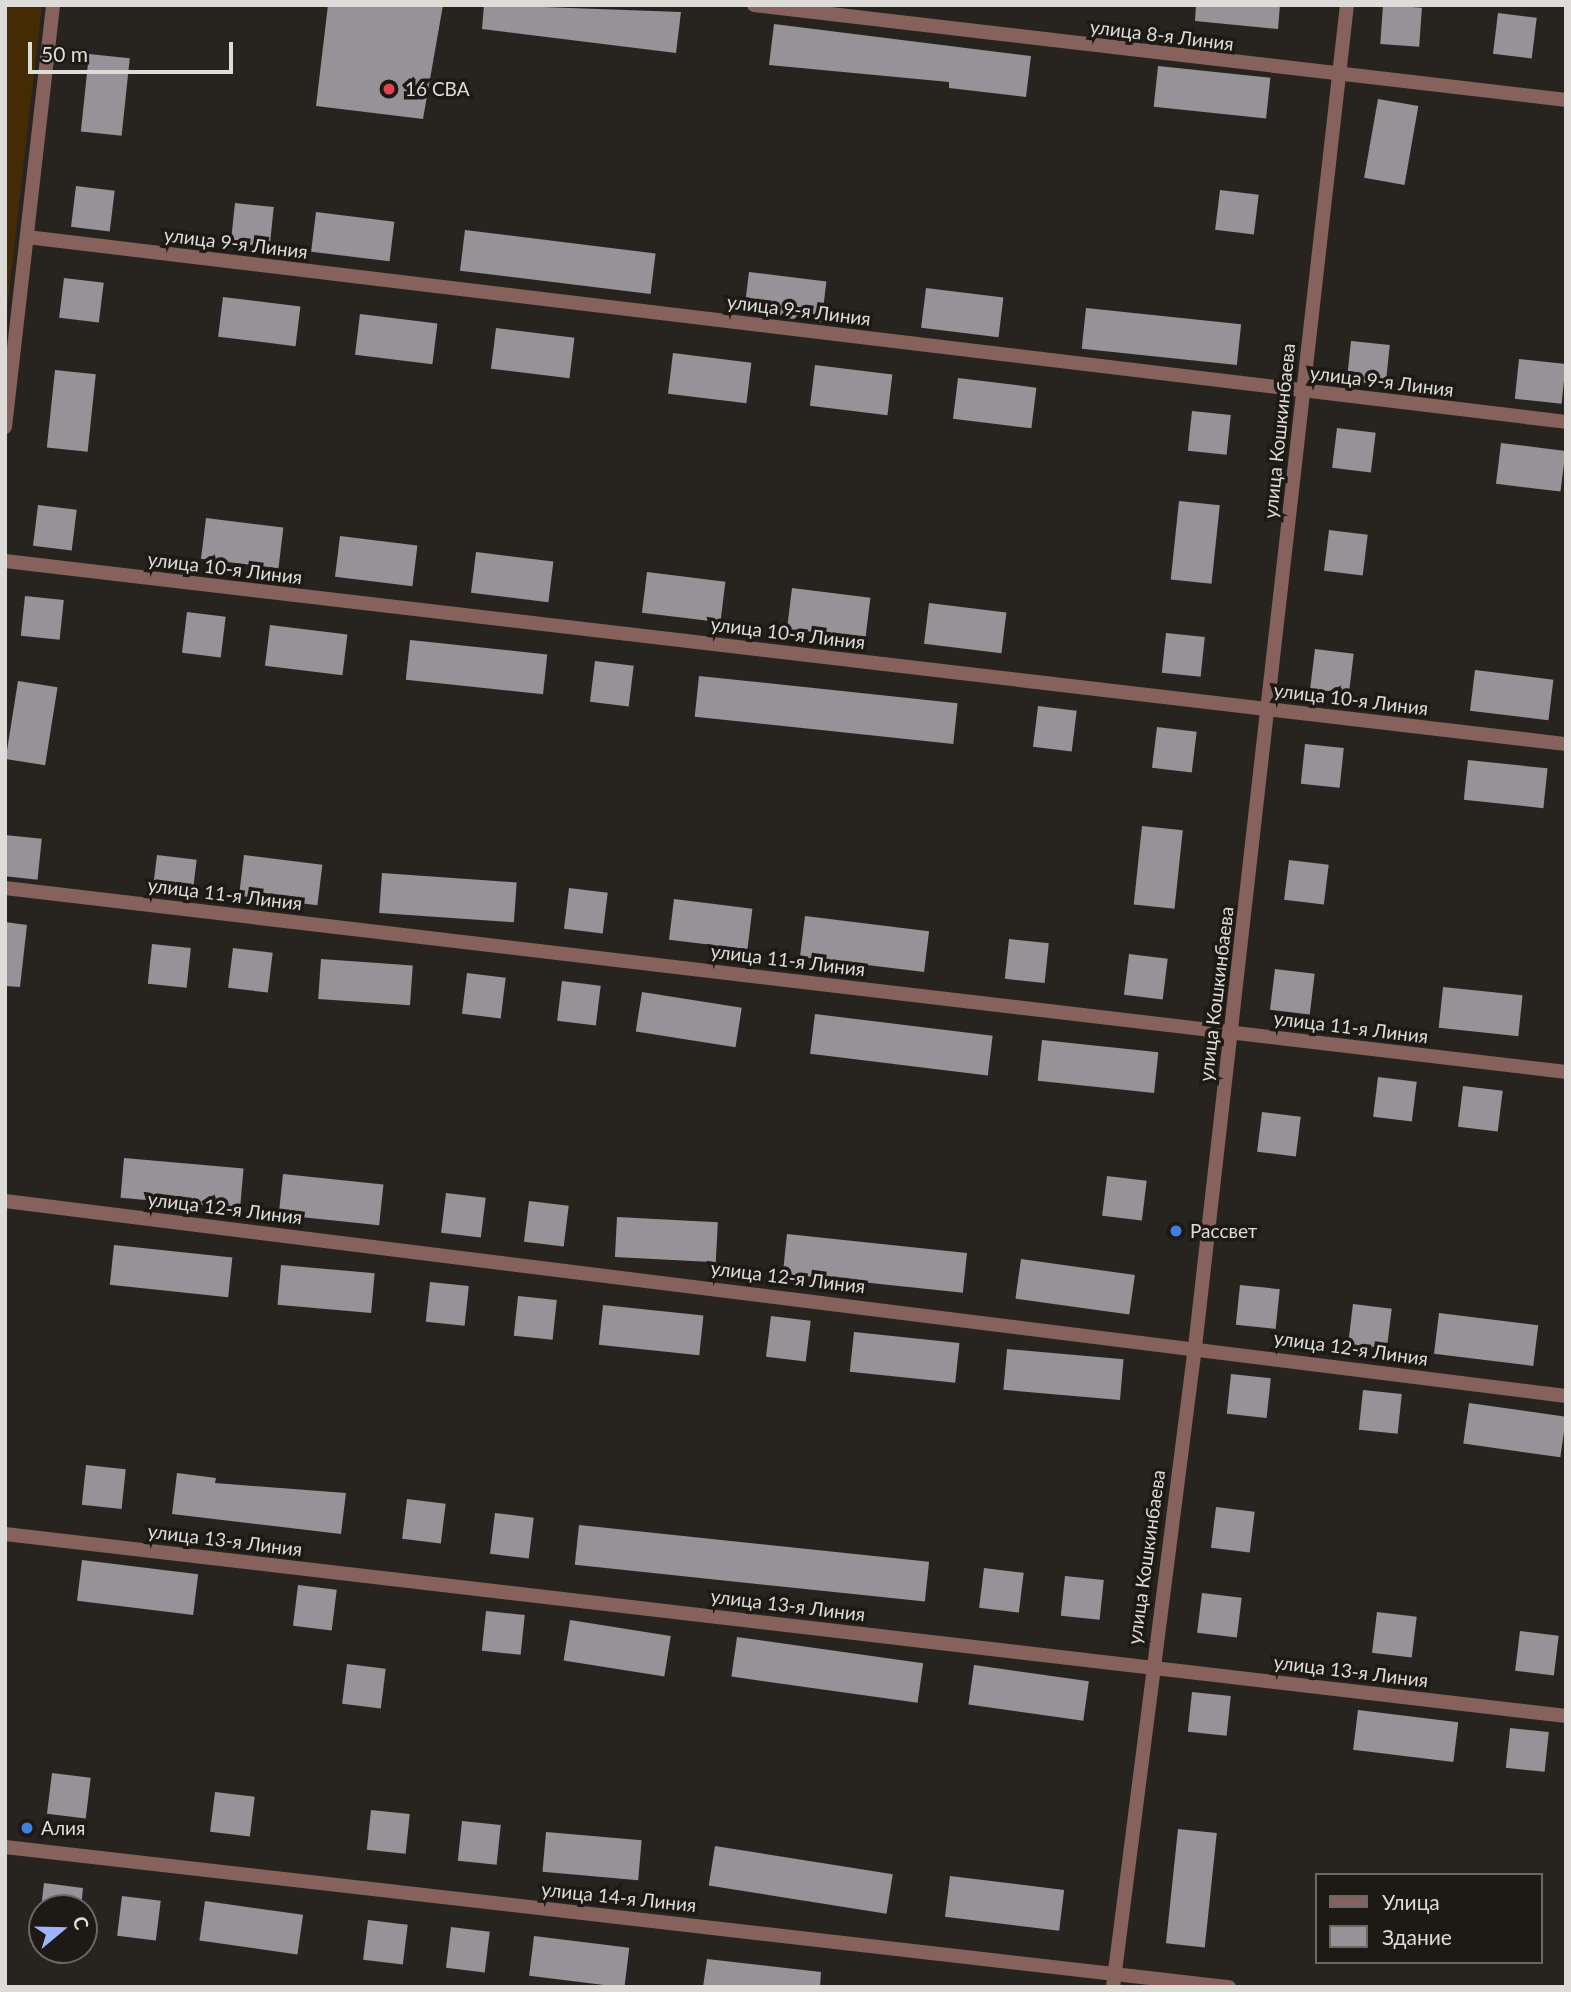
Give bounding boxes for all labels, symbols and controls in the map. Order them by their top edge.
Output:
street label: улица 8-я Линия [1089,15,1235,55]
scale bar [32,28,236,72]
text: 50 m [41,41,88,66]
place label: 16 СВА [405,78,470,100]
marker: 16 СВА [379,79,399,99]
street label: улица 9-я Линия [163,223,309,263]
street label: улица 9-я Линия [726,290,872,330]
street label: улица Кошкинбаева [1258,342,1300,520]
street label: улица 9-я Линия [1309,361,1455,401]
street label: улица 10-я Линия [146,547,304,589]
street label: улица 10-я Линия [709,612,867,654]
street label: улица 10-я Линия [1272,678,1430,720]
street label: улица 11-я Линия [146,873,304,915]
street label: улица Кошкинбаева [1194,905,1238,1083]
street label: улица 11-я Линия [709,939,867,981]
street label: улица 11-я Линия [1272,1006,1430,1048]
street label: улица 12-я Линия [146,1187,304,1229]
place label: Рассвет [1190,1220,1257,1242]
marker: Рассвет [1168,1223,1184,1239]
street label: улица 12-я Линия [709,1256,867,1298]
street label: улица 12-я Линия [1272,1326,1430,1370]
street label: улица Кошкинбаева [1122,1468,1170,1646]
street label: улица 13-я Линия [146,1519,304,1561]
street label: улица 13-я Линия [709,1584,867,1626]
street label: улица 13-я Линия [1272,1650,1430,1692]
place label: Алия [41,1817,85,1839]
marker: Алия [19,1820,35,1836]
legend [1316,1873,1543,1964]
street label: улица 14-я Линия [540,1878,698,1916]
text: Улица [1382,1889,1440,1914]
north arrow [28,1894,98,1964]
text: С [69,1913,94,1932]
text: Здание [1382,1924,1452,1949]

